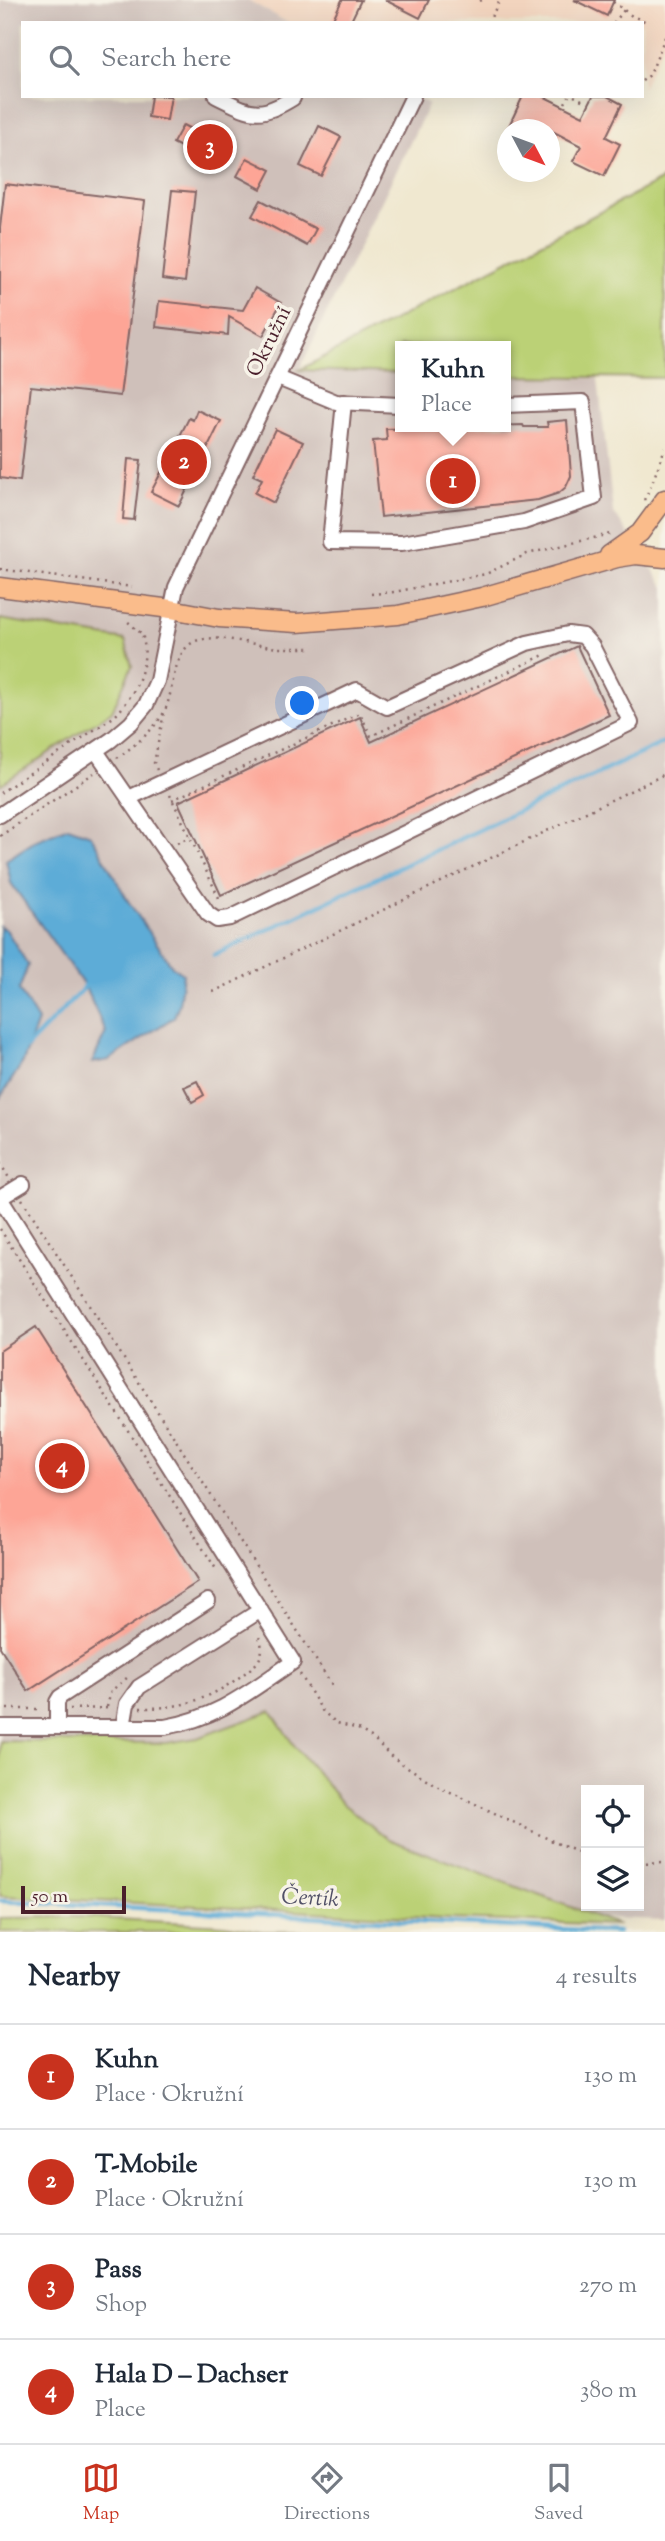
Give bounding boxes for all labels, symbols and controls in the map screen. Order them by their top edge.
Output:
search box [21,21,644,98]
icon: search [45,41,83,79]
text: Search here [101,41,231,78]
north arrow [497,119,560,182]
pin: 3 [187,121,233,173]
street label: Okružní [240,302,300,382]
popup [395,341,511,432]
text: Kuhn [421,352,485,389]
text: Place [421,389,472,422]
pin: 2 [161,436,207,488]
pin: 1 [430,455,476,507]
your location [285,686,319,720]
pin: 4 [39,1440,85,1492]
map controls [581,1785,644,1911]
button: locate [581,1785,644,1848]
button: layers [581,1848,644,1911]
water label: Čertík [280,1881,340,1917]
scale bar [21,1883,126,1915]
text: 50 m [32,1884,68,1911]
text: Nearby [28,1956,120,1999]
text: 4 results [556,1961,637,1994]
text: Kuhn [95,2042,159,2079]
text: 1 [47,2060,55,2093]
text: 130 m [584,2060,637,2093]
text: Place · Okružní [95,2079,244,2112]
text: T-Mobile [95,2147,198,2184]
text: 2 [46,2165,56,2198]
text: 130 m [584,2165,637,2198]
text: Place · Okružní [95,2184,244,2217]
text: Pass [95,2252,142,2289]
text: 3 [46,2270,56,2303]
text: 270 m [579,2270,637,2303]
text: Shop [95,2289,147,2322]
text: Hala D – Dachser [95,2357,288,2394]
text: 4 [45,2375,57,2408]
text: 380 m [580,2375,637,2408]
text: Place [95,2394,146,2427]
tab: Map [82,2459,120,2528]
tab: Directions [284,2459,370,2528]
tab: Saved [534,2459,583,2528]

